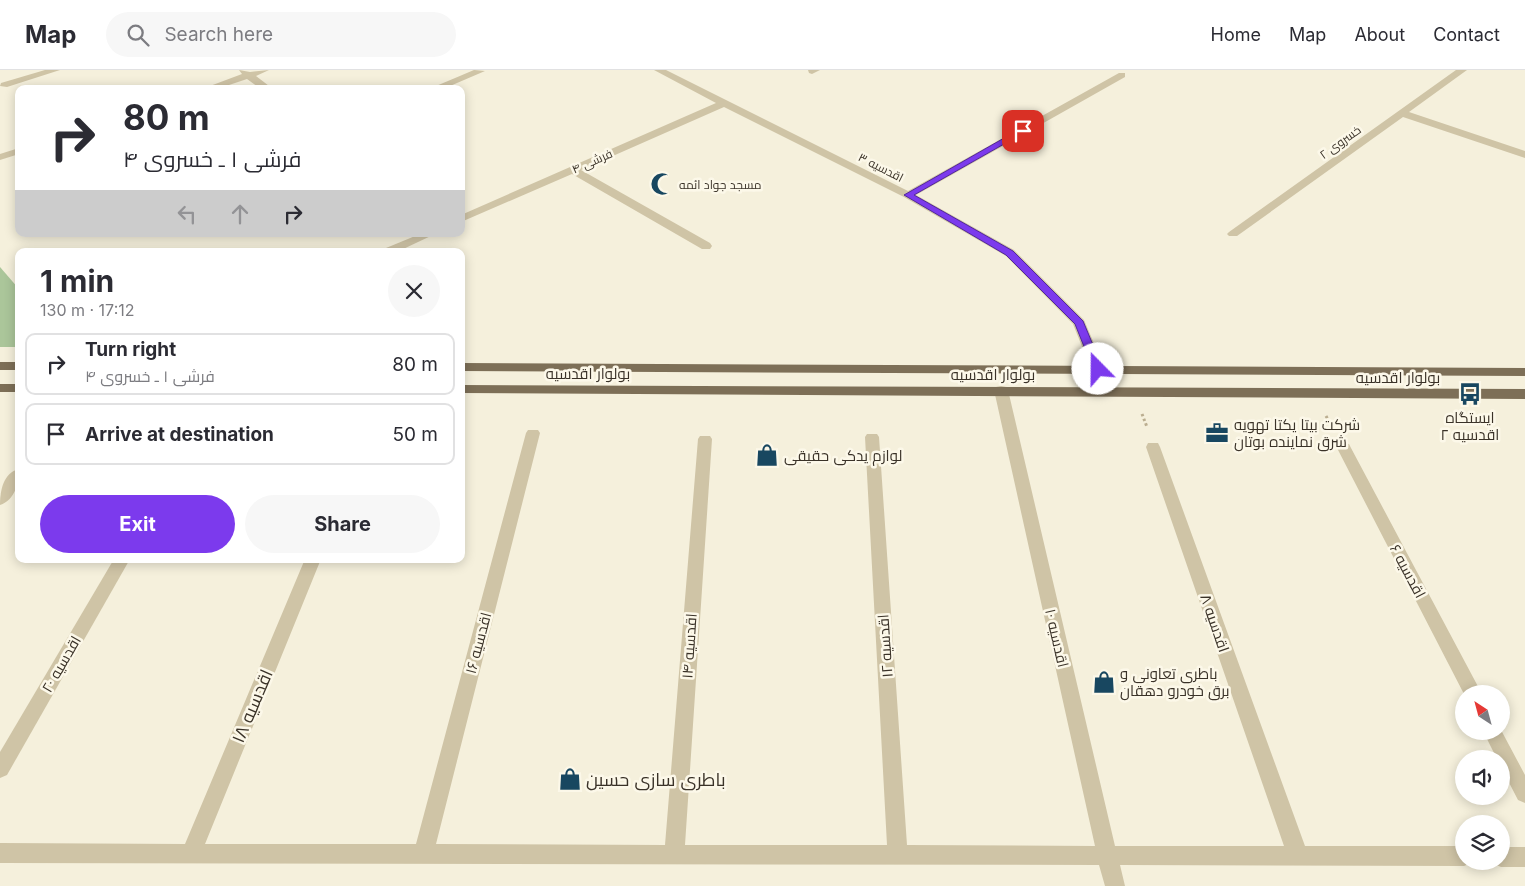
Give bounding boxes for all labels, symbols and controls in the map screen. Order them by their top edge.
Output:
search box [106,12,456,57]
text: Map [25,20,76,49]
icon: search [124,21,152,49]
text: Search here [164,23,273,46]
text: Home [1211,24,1261,45]
text: Map [1289,24,1326,45]
text: About [1354,24,1405,45]
text: Contact [1433,24,1500,45]
text: 80 m [123,96,210,138]
icon: right [40,105,105,170]
pin [1002,110,1044,152]
icon: arrive [1009,117,1037,145]
street label: خسروی ۲ [1316,122,1364,162]
street label: فرشی ۴ [569,145,615,177]
text: فرشی ۱ ـ خسروی ۴ [123,146,301,172]
street label: اقدسیه ۳ [856,149,906,185]
mosque icon: مسجد جواد ائمه [649,171,675,197]
place label: مسجد جواد ائمه [679,177,762,192]
icon: left [173,200,201,228]
icon: ahead [226,200,254,228]
icon: right [279,200,307,228]
text: 1 min [40,263,114,299]
button: close [388,265,440,317]
text: 130 m · 17:12 [40,300,135,320]
text: Turn right [85,338,176,361]
position arrow [1071,342,1123,394]
icon: right [42,350,70,378]
text: 80 m [392,353,438,376]
street label: بولوار اقدسیه [546,364,630,383]
street label: بولوار اقدسیه [951,365,1035,384]
text: فرشی ۱ ـ خسروی ۴ [85,366,215,386]
street label: بولوار اقدسیه [1356,368,1440,387]
bus stop icon: ایستگاه اقدسیه ۲ [1457,381,1483,407]
place label: ایستگاه اقدسیه ۲ [1441,408,1499,444]
place label: شرکت بیتا یکتا تهویه شرق نماینده بوتان [1234,415,1360,452]
icon: arrive [42,420,70,448]
office icon: شرکت بیتا یکتا تهویه شرق نماینده بوتان [1204,420,1230,446]
text: Arrive at destination [85,423,274,446]
text: 50 m [392,423,438,446]
shop icon: لوازم یدکی حقیقی [754,442,780,468]
place label: لوازم یدکی حقیقی [784,446,902,466]
button: Exit [40,495,235,553]
button: Share [245,495,440,553]
street label: اقدسیه ۶ [1386,541,1430,601]
street label: اقدسیه ۸ [1196,591,1234,655]
street label: اقدسیه ۱۰ [1041,607,1073,669]
street label: اقدسیه ۱۶ [461,610,495,676]
street label: اقدسیه ۱۴ [677,613,701,679]
street label: اقدسیه ۱۲ [873,614,897,678]
street label: اقدسیه ۲۰ [37,632,85,696]
place label: باطری تعاونی و برق خودرو دهقان [1120,664,1229,701]
street label: اقدسیه ۱۸ [227,666,277,746]
shop icon: باطری تعاونی و برق خودرو دهقان [1091,669,1117,695]
north arrow [1455,685,1510,740]
map controls [1455,685,1510,870]
button: sound [1455,750,1510,805]
shop icon: باطری سازی حسین [557,766,583,792]
place label: باطری سازی حسین [586,769,726,791]
button: layers [1455,815,1510,870]

